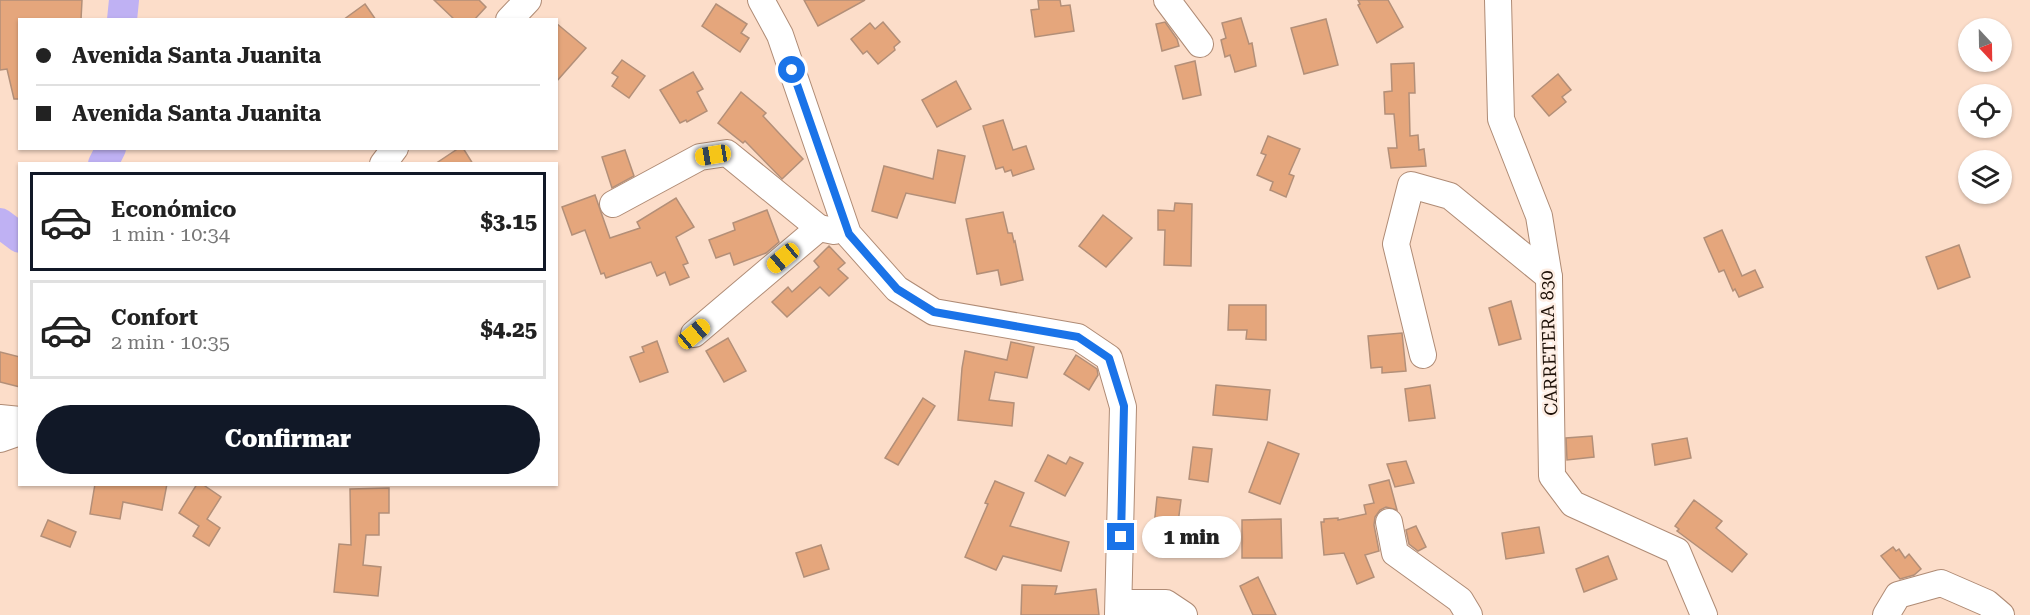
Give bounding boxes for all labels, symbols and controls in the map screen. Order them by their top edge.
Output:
north arrow [1958,18,2012,72]
map controls [1958,18,2012,204]
text: Avenida Santa Juanita [72,43,321,68]
route start [778,56,805,83]
button: locate [1958,84,2012,138]
text: Avenida Santa Juanita [72,101,321,126]
car [694,143,732,167]
button: layers [1958,150,2012,204]
icon: car [39,195,93,249]
text: Económico [111,197,237,222]
text: $3.15 [480,209,537,234]
text: 1 min · 10:34 [111,222,230,246]
car [763,240,803,276]
street label: CARRETERA 830 [1535,270,1562,416]
icon: car [39,303,93,357]
text: Confort [111,305,198,330]
car [674,316,714,352]
text: $4.25 [480,317,537,342]
text: 2 min · 10:35 [111,330,230,354]
button: Confirmar [36,405,540,474]
callout: 1 min [1142,516,1241,558]
route end [1107,523,1134,550]
text: 1 min [1163,525,1220,549]

